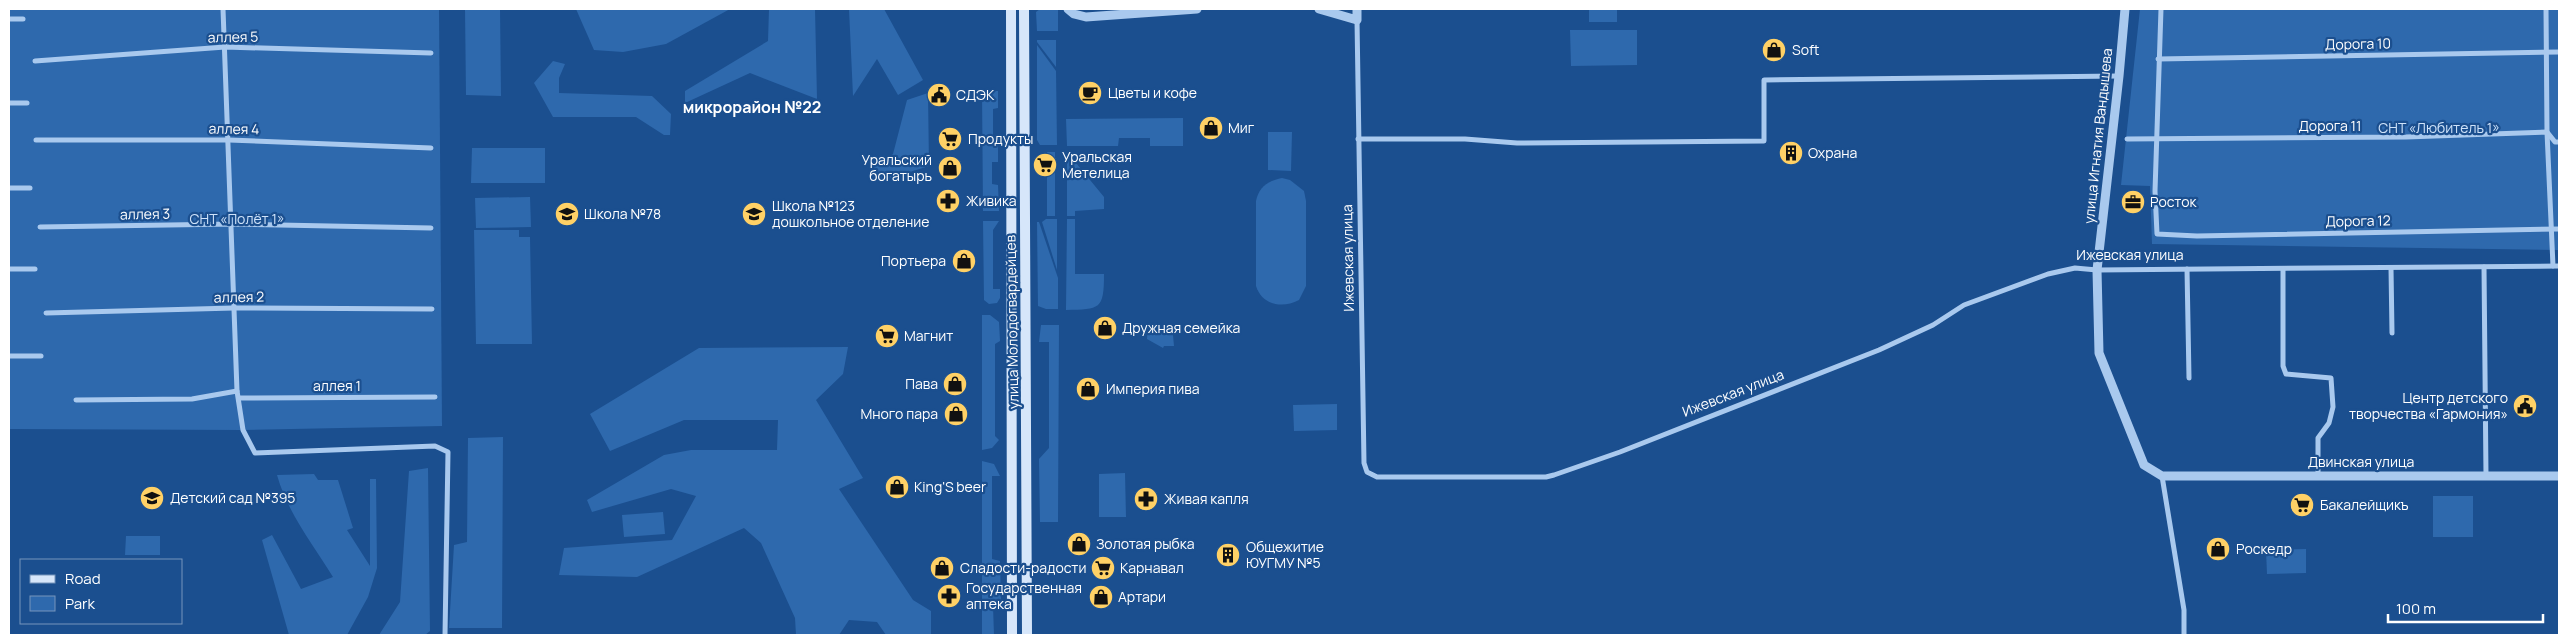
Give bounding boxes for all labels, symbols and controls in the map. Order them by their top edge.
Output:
street label: аллея 5 [208,27,258,46]
street label: Дорога 10 [2325,33,2391,54]
shop icon: Soft [1761,37,1787,63]
place label: Soft [1792,40,1820,59]
street label: улица Игнатия Вандышева [2079,47,2116,225]
cafe icon: Цветы и кофе [1077,80,1103,106]
public building icon: СДЭК [926,82,952,108]
place label: Цветы и кофе [1108,83,1197,102]
place label: СДЭК [956,85,995,104]
district label: микрорайон №22 [683,96,821,118]
shop icon: Миг [1198,115,1224,141]
street label: Дорога 11 [2299,116,2361,135]
place label: Миг [1228,118,1255,137]
park label: СНТ «Любитель 1» [2378,118,2500,137]
street label: аллея 4 [208,119,260,138]
supermarket icon: Продукты [937,126,963,152]
place label: Продукты [968,129,1033,148]
building icon: Охрана [1778,140,1804,166]
place label: Охрана [1808,143,1857,162]
place label: Уральская Метелица [1062,147,1132,182]
place label: Уральский богатырь [862,150,932,185]
supermarket icon: Уральская Метелица [1032,152,1058,178]
shop icon: Уральский богатырь [937,155,963,181]
pharmacy icon: Живика [935,188,961,214]
office icon: Росток [2120,189,2146,215]
place label: Живика [966,191,1017,210]
place label: Росток [2150,192,2198,211]
place label: Школа №123 дошкольное отделение [772,196,930,231]
school or university icon: Школа №78 [554,201,580,227]
school or university icon: Школа №123 дошкольное отделение [741,201,767,227]
street label: аллея 3 [120,204,170,223]
place label: Школа №78 [584,204,661,223]
street label: Ижевская улица [1337,204,1358,312]
park label: СНТ «Полёт 1» [190,209,284,228]
street label: Дорога 12 [2325,210,2391,231]
street label: улица Молодогвардейцев [1000,234,1023,409]
street label: Ижевская улица [2076,245,2184,264]
shop icon: Портьера [951,248,977,274]
place label: Портьера [881,251,946,270]
street label: аллея 2 [214,287,264,306]
shop icon: Дружная семейка [1092,315,1118,341]
place label: Дружная семейка [1122,318,1240,337]
supermarket icon: Магнит [874,323,900,349]
place label: Магнит [904,326,953,345]
street label: Ижевская улица [1679,364,1786,421]
shop icon: Пава [942,371,968,397]
place label: Пава [905,374,938,393]
street label: аллея 1 [313,376,361,395]
shop icon: Империя пива [1075,376,1101,402]
place label: Империя пива [1106,379,1199,398]
place label: Центр детского творчества «Гармония» [2349,388,2508,423]
public building icon: Центр детского творчества «Гармония» [2512,393,2538,419]
shop icon: Много пара [943,401,969,427]
place label: Много пара [860,404,938,423]
street label: Двинская улица [2308,452,2414,471]
shop icon: King'S beer [884,474,910,500]
place label: King'S beer [914,477,986,496]
school or university icon: Детский сад №395 [139,485,165,511]
pharmacy icon: Живая капля [1133,486,1159,512]
place label: Детский сад №395 [170,488,295,507]
place label: Живая капля [1164,489,1249,508]
supermarket icon: Бакалейщикъ [2289,492,2315,518]
place label: Бакалейщикъ [2320,495,2409,514]
shop icon: Золотая рыбка [1066,531,1092,557]
place label: Золотая рыбка [1096,534,1194,553]
shop icon: Роскедр [2205,536,2231,562]
place label: Общежитие ЮУГМУ №5 [1246,537,1324,572]
place label: Роскедр [2236,539,2292,558]
building icon: Общежитие ЮУГМУ №5 [1215,542,1241,568]
shop icon: Сладости-радости [929,555,955,581]
supermarket icon: Карнавал [1090,555,1116,581]
place label: Сладости-радости [960,558,1086,577]
place label: Карнавал [1120,558,1184,577]
legend [20,559,182,624]
text: Road [65,568,101,589]
place label: Государственная аптека [966,578,1082,613]
pharmacy icon: Государственная аптека [936,583,962,609]
shop icon: Артари [1088,584,1114,610]
place label: Артари [1118,587,1166,606]
scale bar [2388,592,2543,624]
text: Park [65,593,95,614]
text: 100 m [2396,598,2436,619]

